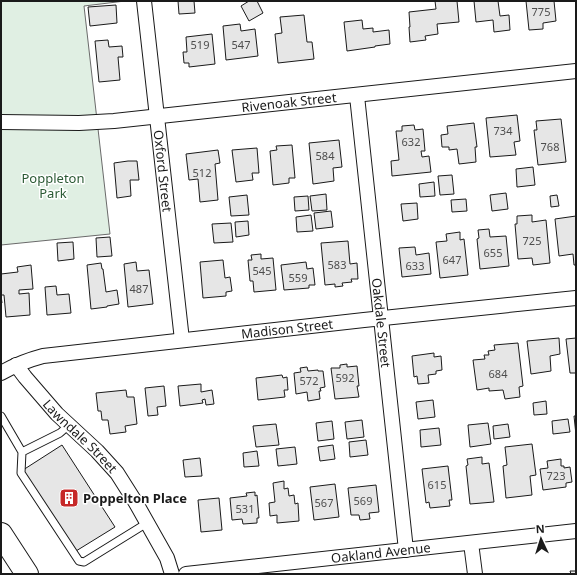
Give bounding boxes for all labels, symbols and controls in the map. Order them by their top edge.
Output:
house number: 775 [532,4,550,19]
house number: 519 [191,37,209,52]
house number: 547 [232,37,250,52]
street label: Rivenoak Street [241,88,338,116]
house number: 734 [494,123,513,138]
street label: Oxford Street [150,129,177,213]
house number: 632 [402,134,420,149]
house number: 768 [541,139,559,154]
house number: 584 [316,148,335,163]
house number: 512 [193,165,211,180]
park label: Poppleton Park [22,169,85,202]
house number: 725 [523,233,541,248]
house number: 655 [484,245,502,260]
house number: 647 [443,252,461,267]
house number: 583 [328,257,346,272]
house number: 633 [406,258,424,273]
house number: 545 [253,263,271,278]
house number: 559 [289,270,307,285]
street label: Oakdale Street [368,277,395,369]
house number: 487 [130,281,148,296]
street label: Madison Street [240,315,334,343]
house number: 684 [489,366,508,381]
house number: 592 [336,370,354,385]
house number: 572 [300,373,318,388]
street label: Lawndale Street [39,395,122,477]
house number: 723 [547,468,565,483]
house number: 615 [428,477,446,492]
building icon: Poppelton Place [58,487,80,509]
place label: Poppelton Place [83,489,187,507]
house number: 569 [354,493,372,508]
house number: 567 [315,495,333,510]
house number: 531 [236,501,254,516]
north arrow [521,519,561,559]
text: N [535,521,545,536]
street label: Oakland Avenue [330,538,432,567]

